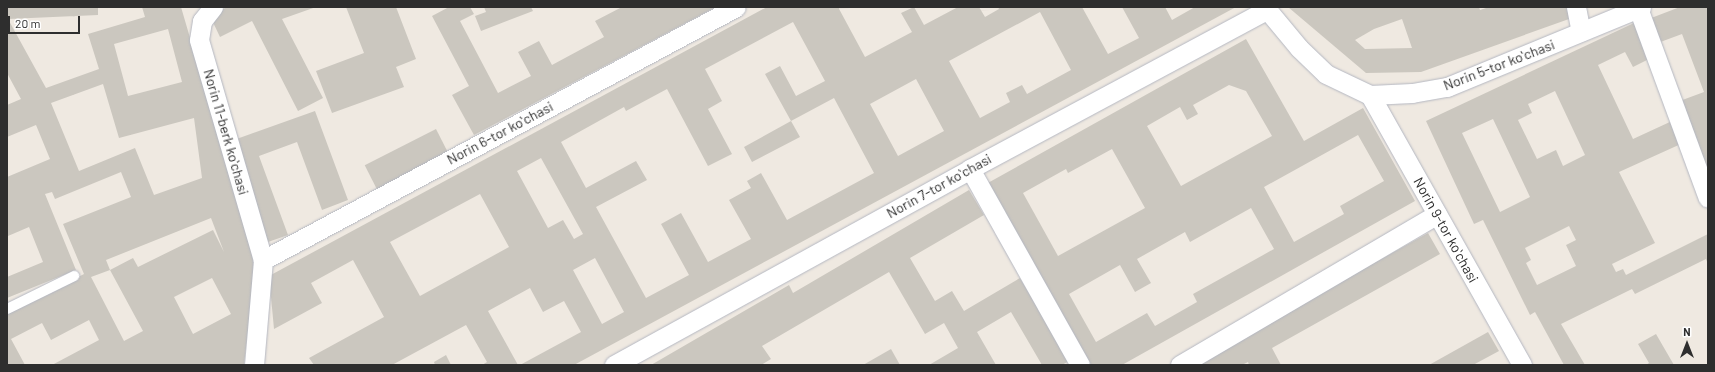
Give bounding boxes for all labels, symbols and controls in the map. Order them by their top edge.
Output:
scale bar [10,8,82,34]
text: 20 m [15,16,41,30]
street label: Norin 5-tor koʻchasi [1441,36,1557,94]
street label: Norin 11-berk koʻchasi [200,67,252,197]
street label: Norin 6-tor koʻchasi [444,98,556,168]
street label: Norin 7-tor koʻchasi [884,150,994,222]
street label: Norin 9-tor koʻchasi [1410,174,1482,286]
north arrow [1667,324,1707,364]
text: N [1683,325,1691,338]

